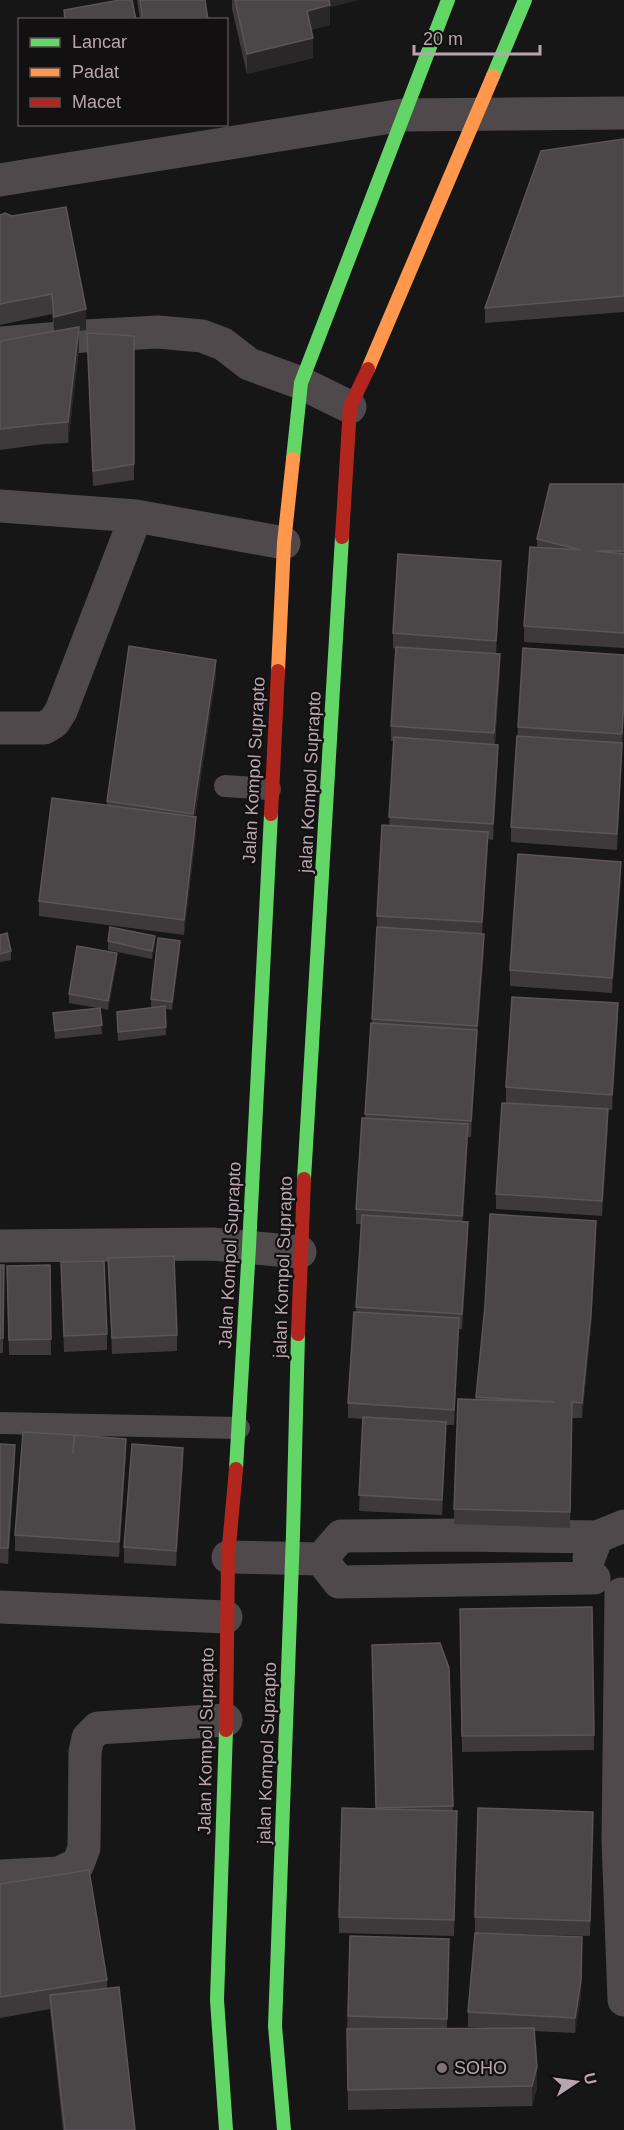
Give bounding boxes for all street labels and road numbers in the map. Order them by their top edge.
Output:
street label: Jalan Kompol Suprapto [239,676,269,864]
street label: jalan Kompol Suprapto [295,691,325,874]
street label: Jalan Kompol Suprapto [215,1161,245,1349]
street label: jalan Kompol Suprapto [270,1176,296,1359]
street label: Jalan Kompol Suprapto [194,1647,218,1835]
street label: jalan Kompol Suprapto [254,1662,280,1845]

